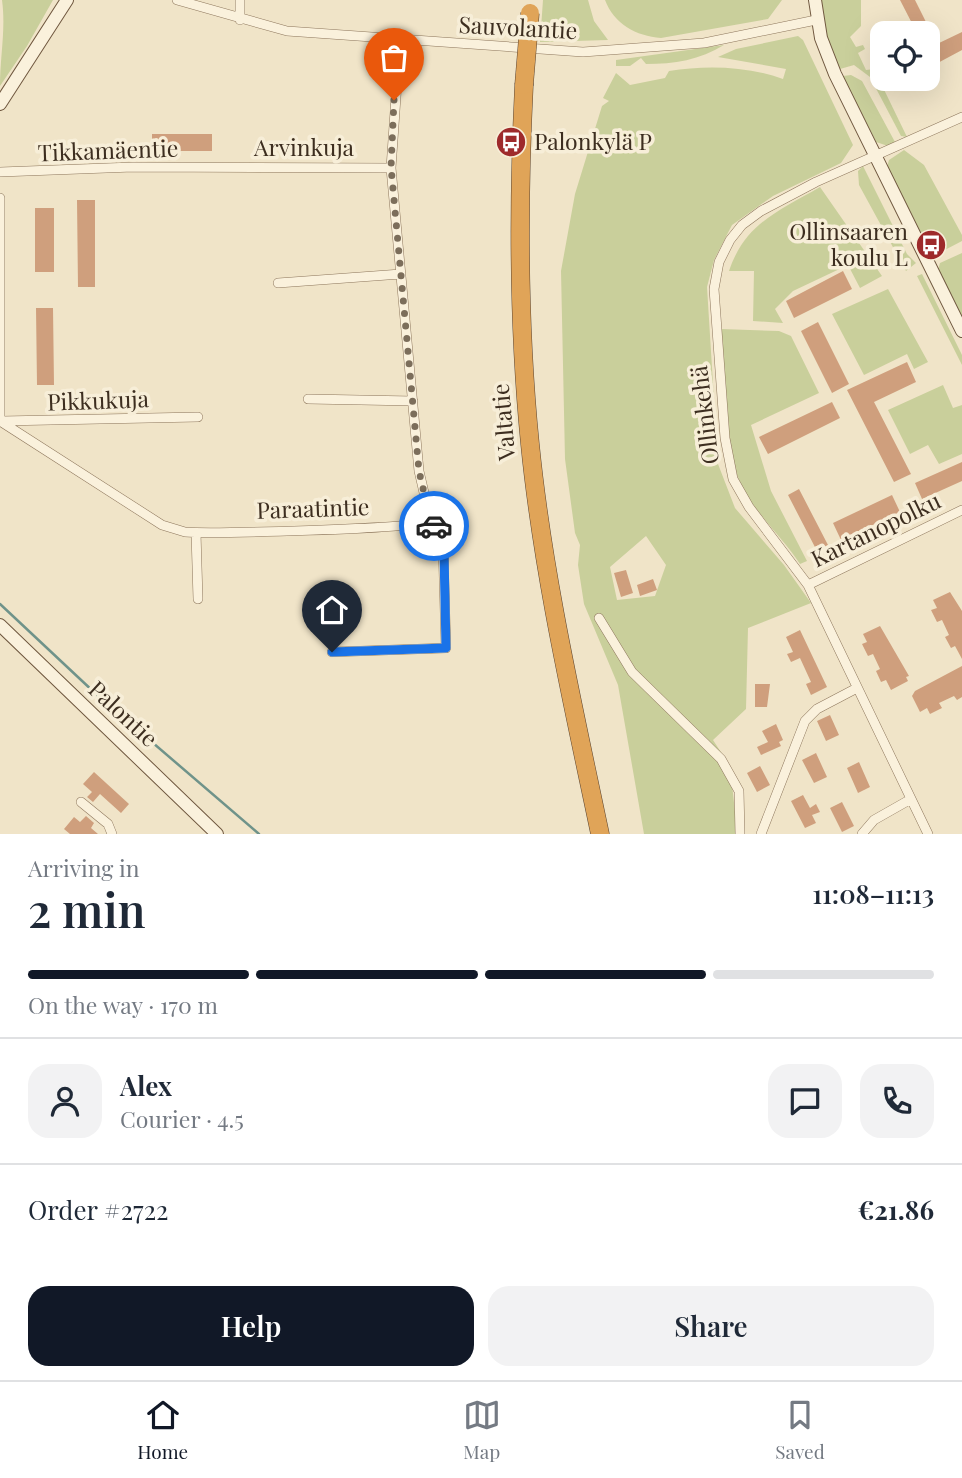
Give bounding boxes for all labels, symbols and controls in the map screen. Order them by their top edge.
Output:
street label: Sauvolantie [458,8,578,45]
map controls [870,21,940,91]
button: locate [870,21,940,91]
pin [364,28,424,100]
icon: bag [375,39,413,77]
bus stop icon: Palonkylä P [494,125,528,159]
place label: Palonkylä P [534,125,652,156]
street label: Arvinkuja [253,131,355,162]
street label: Tikkamäentie [37,132,179,167]
place label: Ollinsaaren koulu L [789,215,908,272]
bus stop icon: Ollinsaaren koulu L [914,228,948,262]
street label: Ollinkehä [682,364,725,466]
street label: Pikkukuja [47,382,150,417]
street label: Valtatie [484,382,521,463]
street label: Kartanopolku [805,484,946,573]
street label: Paraatintie [256,490,370,525]
courier [399,491,469,561]
icon: car [415,507,453,545]
pin [302,580,362,652]
icon: home [313,591,351,629]
street label: Palontie [83,673,165,753]
text: Arriving in [28,852,140,883]
text: 11:08–11:13 [812,876,934,911]
text: 2 min [28,878,146,940]
text: On the way · 170 m [28,989,218,1020]
button: person [28,1064,102,1138]
button: chat [768,1064,842,1138]
button: phone [860,1064,934,1138]
text: Alex [120,1068,172,1103]
text: Courier · 4.5 [120,1103,244,1134]
text: Order #2722 [28,1192,169,1227]
text: €21.86 [858,1192,934,1227]
button: Help [28,1286,474,1366]
button: Share [488,1286,934,1366]
tab: Home [137,1396,188,1464]
tab: Map [463,1396,501,1464]
tab: Saved [775,1396,825,1464]

